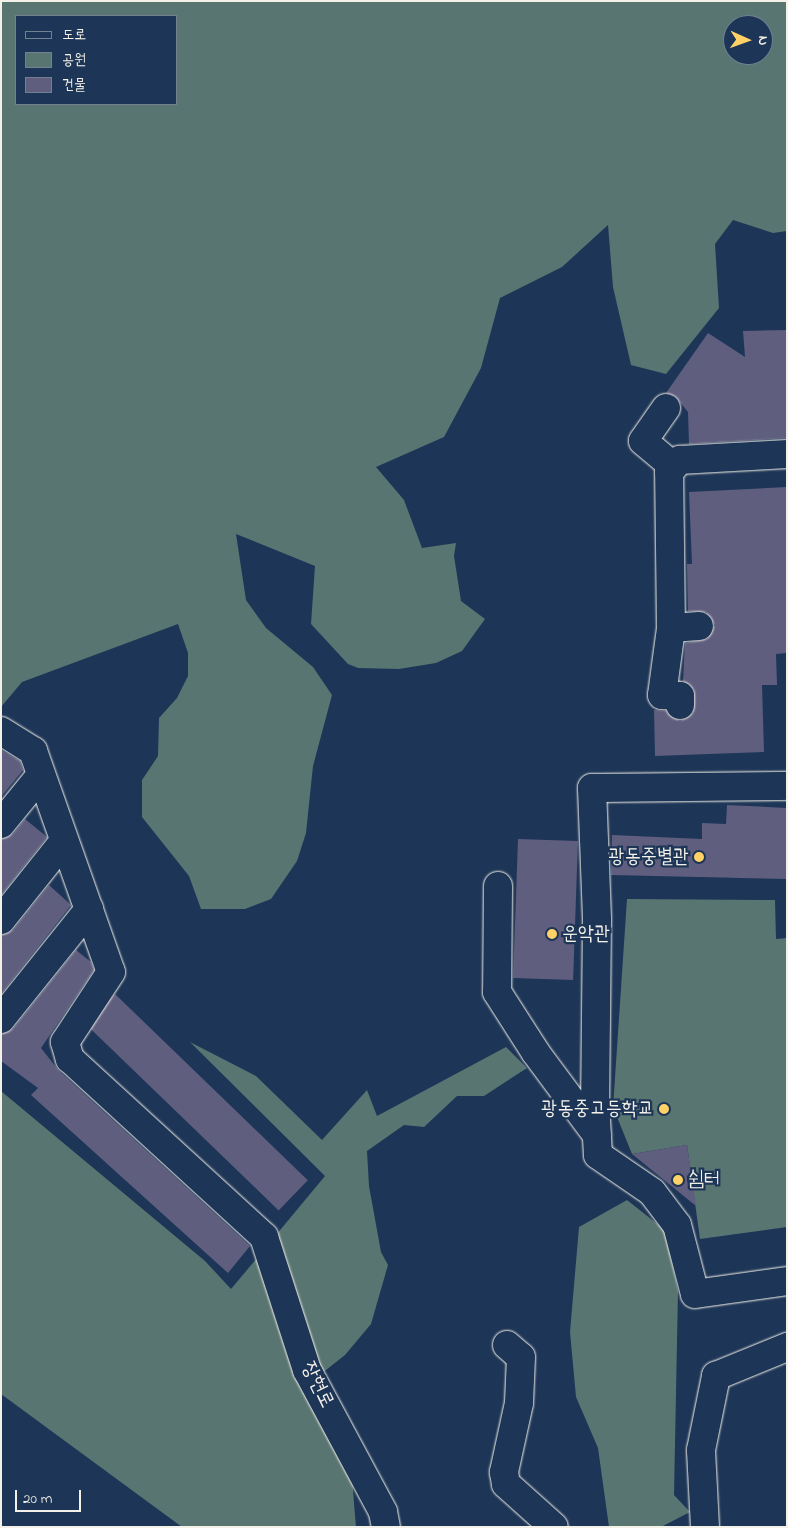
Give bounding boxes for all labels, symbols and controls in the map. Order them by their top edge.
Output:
legend [15,15,178,105]
north arrow [723,15,773,65]
text: 도로 [62,24,86,46]
text: N [752,35,773,46]
text: 공원 [62,49,86,71]
text: 건물 [62,74,86,96]
place label: 광동중별관 [609,845,689,869]
marker: 광동중별관 [693,851,705,863]
place label: 운악관 [562,922,610,946]
marker: 운악관 [546,928,558,940]
place label: 광동중고등학교 [541,1097,654,1121]
marker: 광동중고등학교 [658,1103,670,1115]
place label: 쉼터 [688,1168,720,1192]
marker: 쉼터 [672,1174,684,1186]
street label: 장현로 [296,1358,338,1412]
scale bar [18,1480,84,1512]
text: 20 m [23,1488,52,1510]

